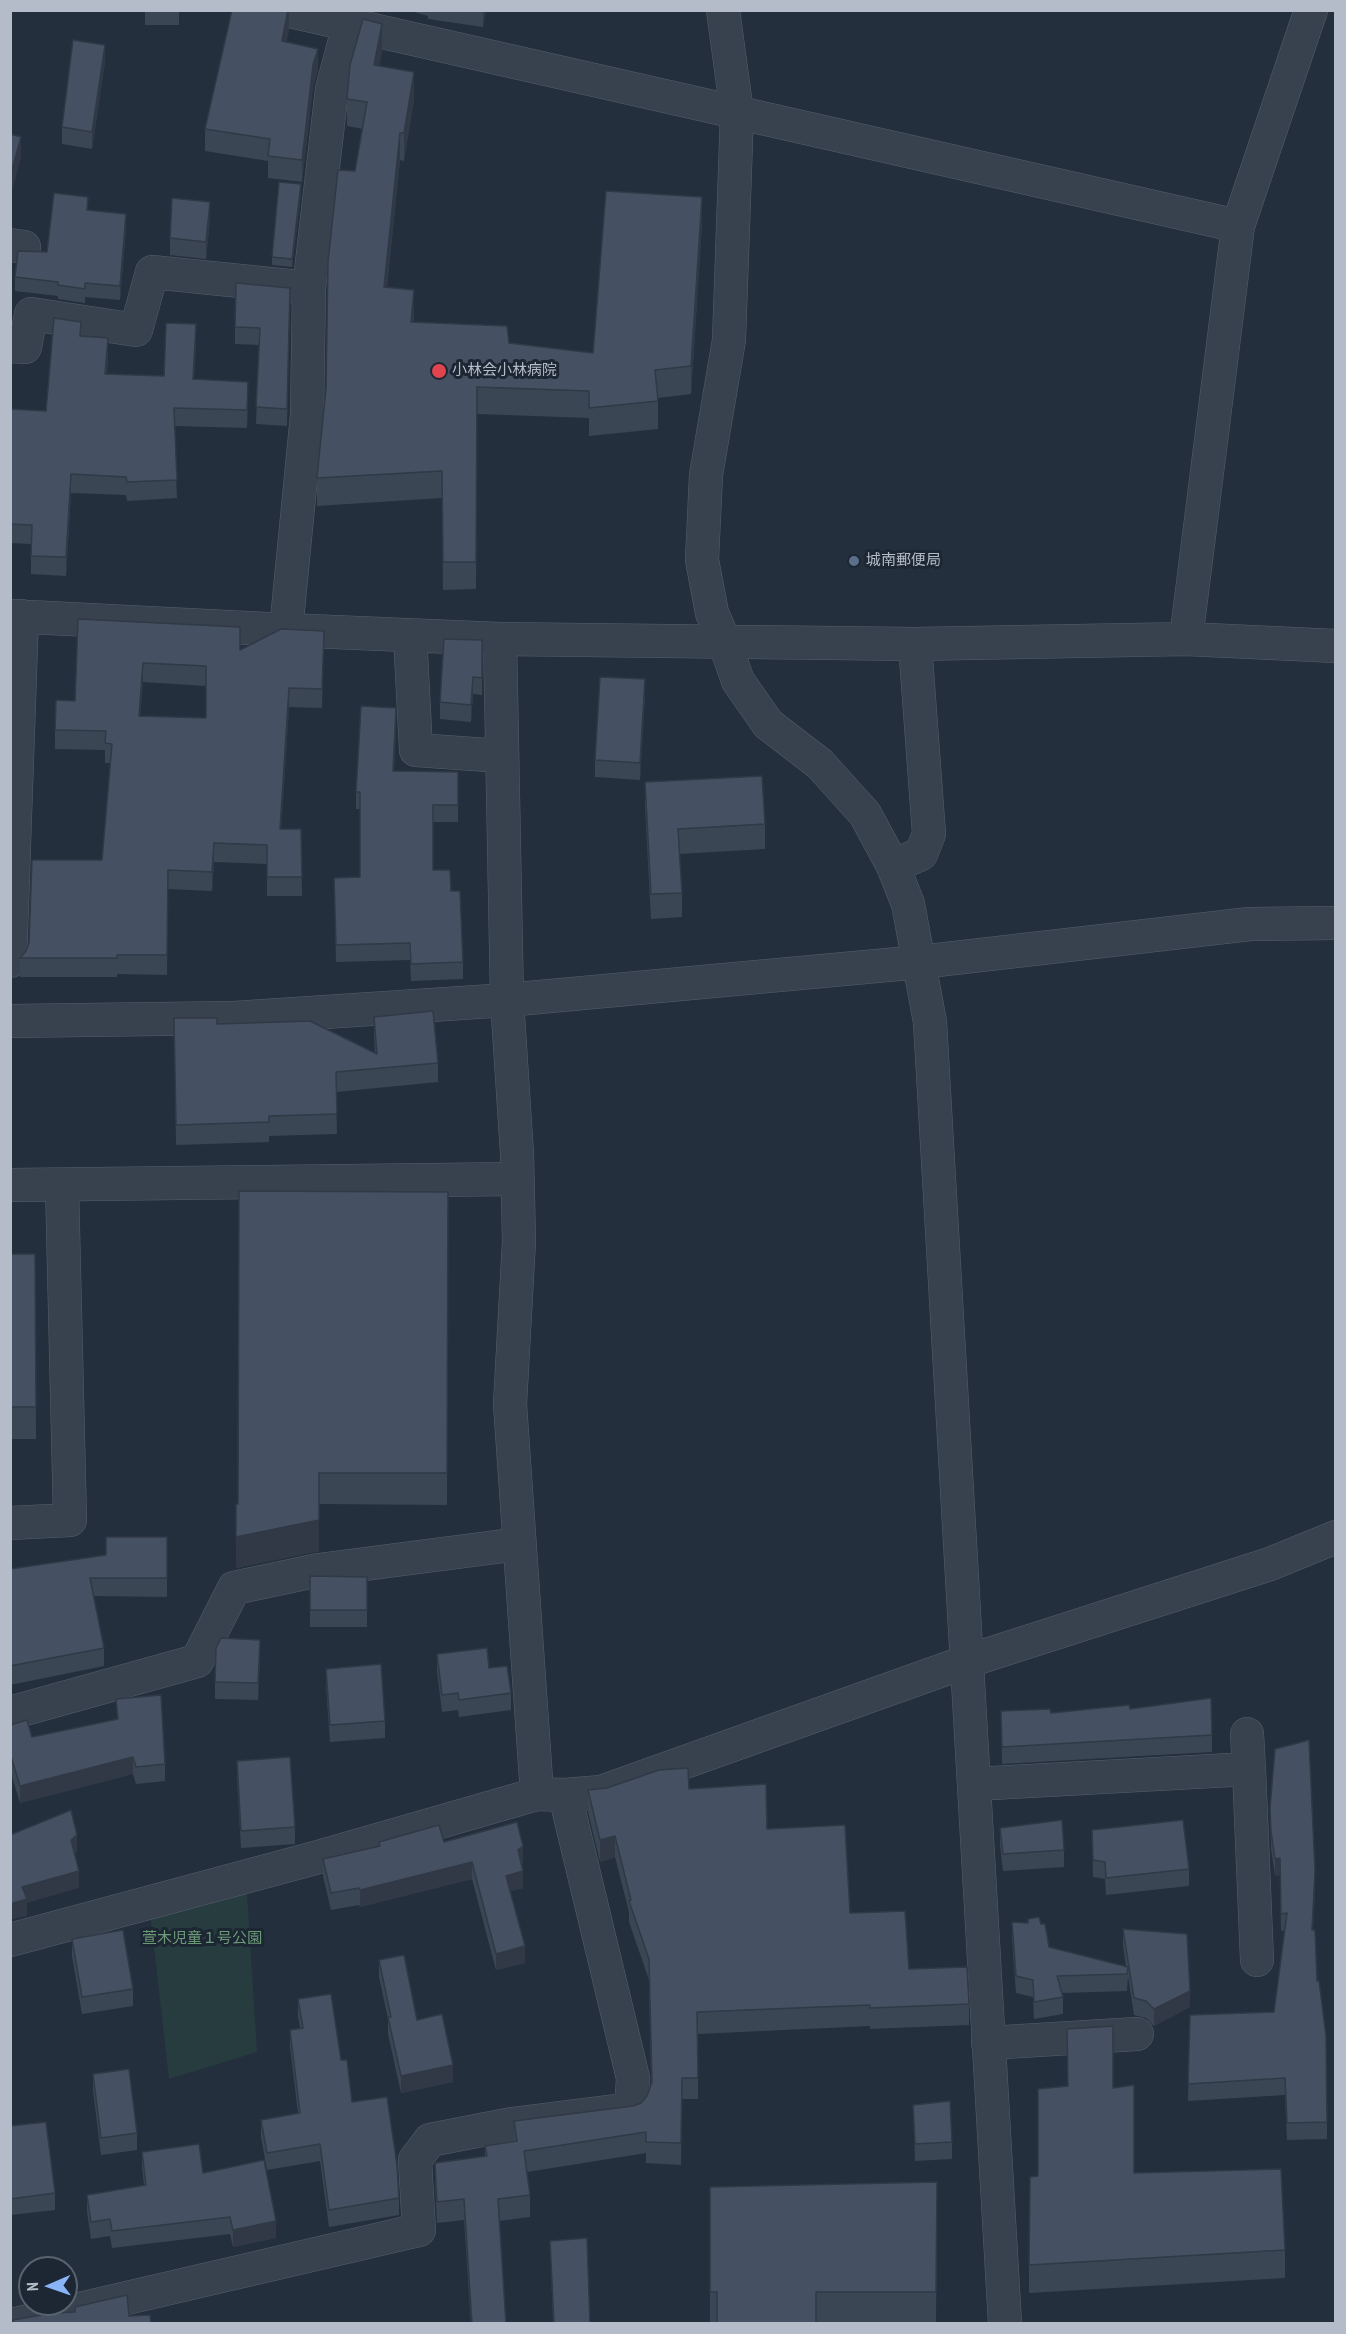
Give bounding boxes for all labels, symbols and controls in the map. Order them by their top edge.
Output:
marker: 小林会小林病院 [430,362,448,380]
place label: 小林会小林病院 [452,362,557,380]
place label: 城南郵便局 [866,552,941,570]
marker: 城南郵便局 [847,554,861,568]
park label: 萱木児童１号公園 [142,1930,262,1948]
north arrow [18,2256,78,2316]
text: N [22,2282,42,2291]

